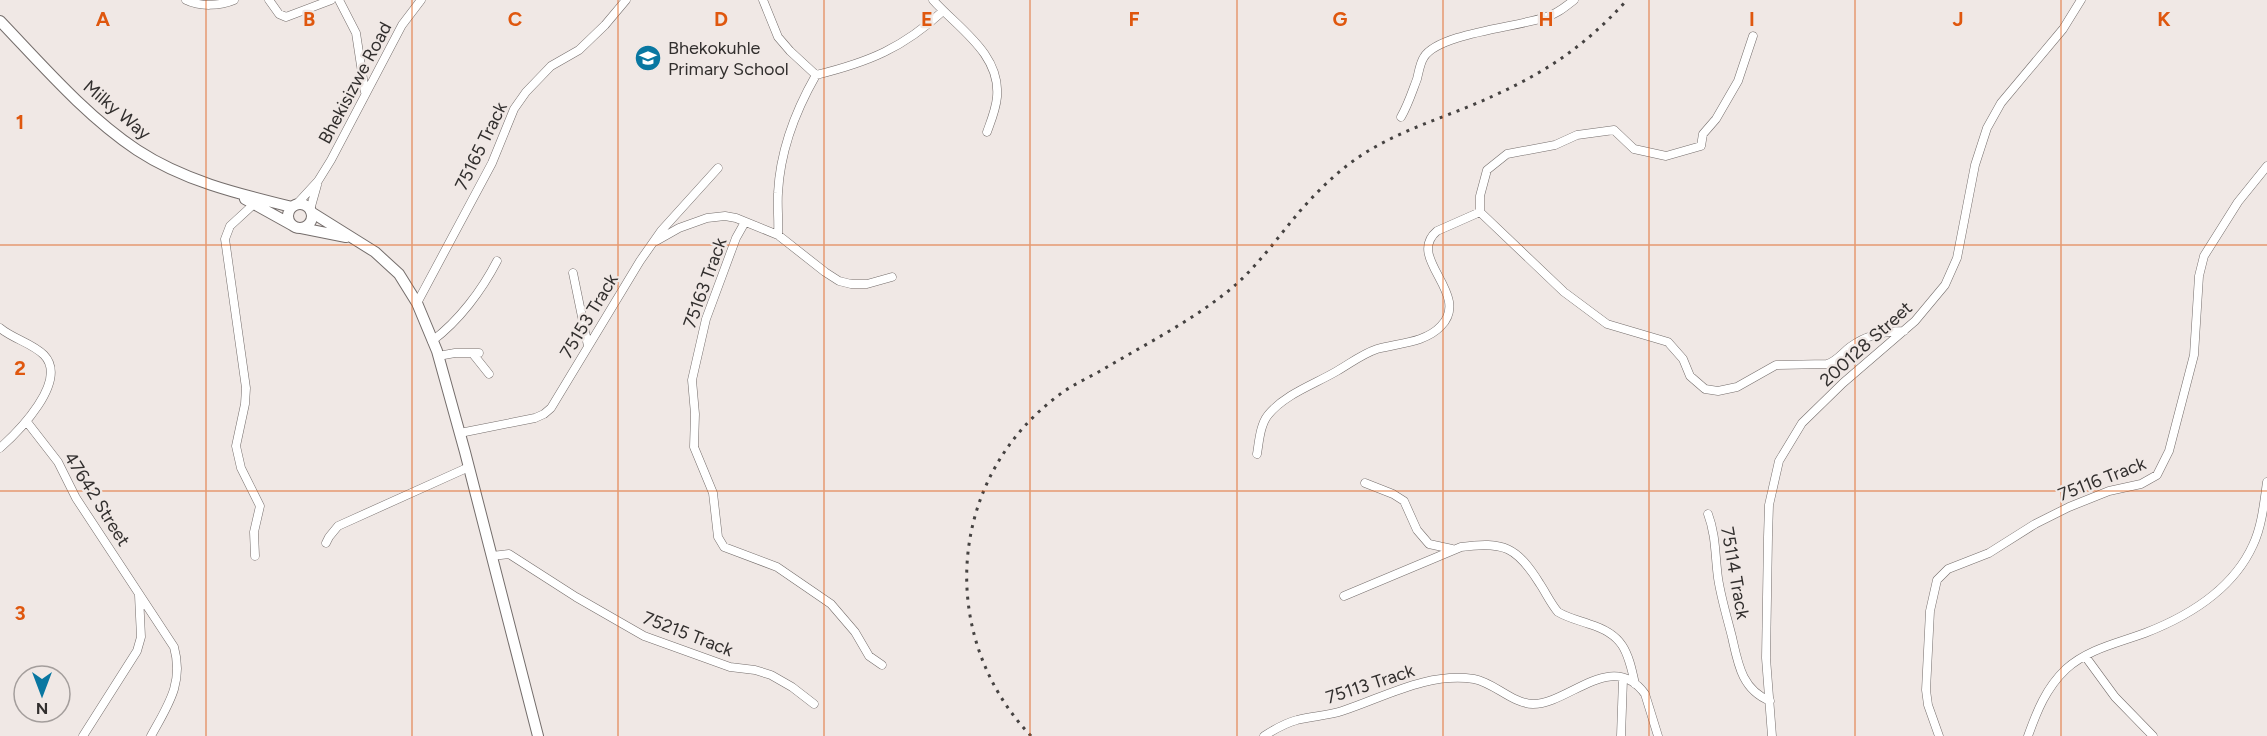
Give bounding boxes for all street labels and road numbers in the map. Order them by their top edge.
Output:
street label: Bhekisizwe Road [314,18,396,148]
street label: Milky Way [79,76,156,145]
street label: 75165 Track [450,98,512,194]
street label: 75163 Track [678,234,732,331]
street label: 75153 Track [555,269,623,362]
street label: 200128 Street [1815,297,1917,391]
street label: 47642 Street [59,448,135,550]
street label: 75116 Track [2055,452,2149,506]
street label: 75114 Track [1716,525,1754,621]
street label: 75215 Track [640,607,737,661]
street label: 75113 Track [1323,659,1417,709]

